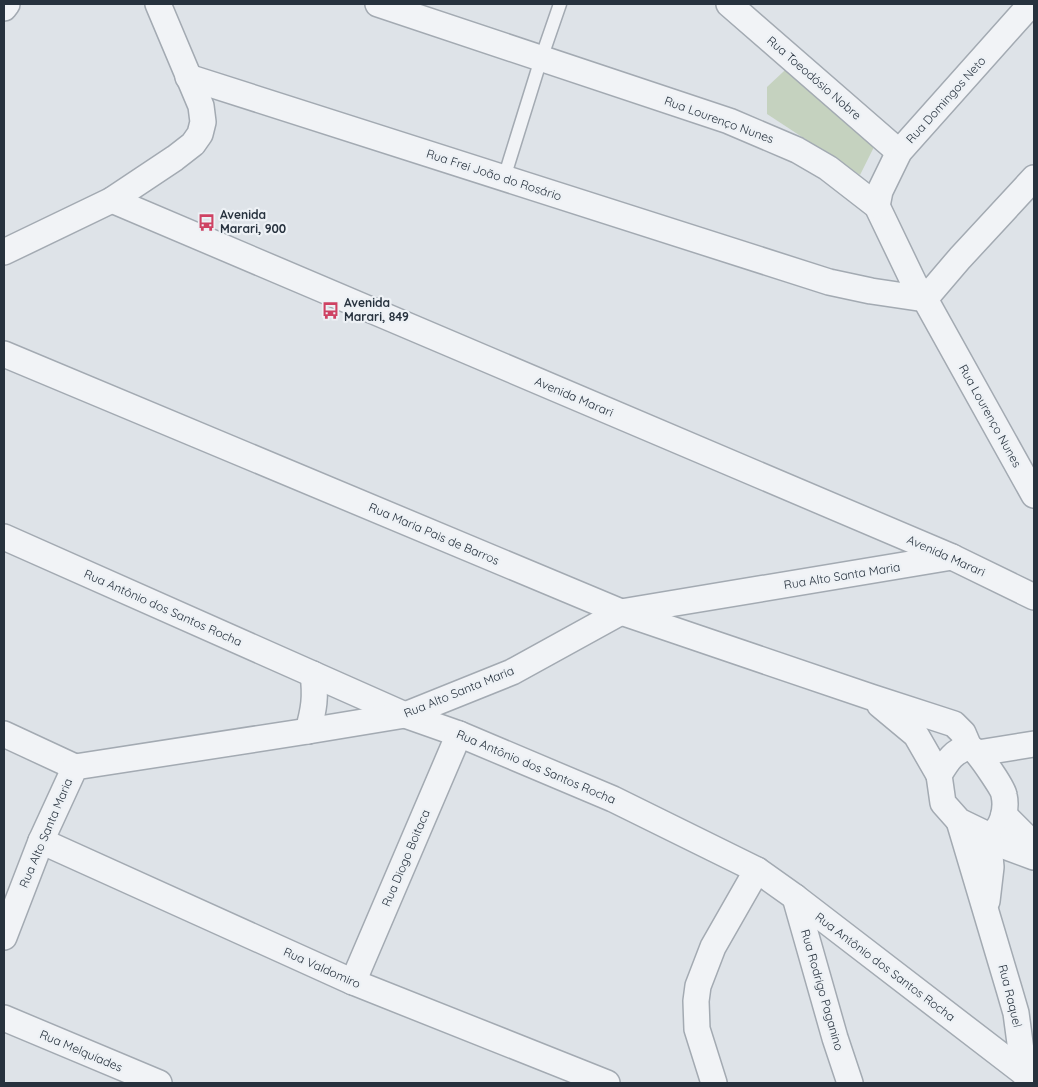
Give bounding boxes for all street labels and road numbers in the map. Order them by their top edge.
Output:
street label: Rua Toeodósio Nobre [764,33,865,123]
street label: Rua Domingos Neto [903,53,989,146]
street label: Rua Lourenço Nunes [662,93,776,146]
street label: Rua Frei João do Rosário [425,146,564,203]
street label: Rua Lourenço Nunes [956,362,1025,470]
street label: Avenida Marari [533,373,616,420]
street label: Rua Maria Pais de Barros [367,499,502,568]
street label: Avenida Marari [905,532,988,579]
street label: Rua Alto Santa Maria [783,559,901,592]
street label: Rua Antônio dos Santos Rocha [82,566,245,649]
street label: Rua Alto Santa Maria [402,663,516,721]
street label: Rua Antônio dos Santos Rocha [454,726,618,807]
street label: Rua Alto Santa Maria [16,776,75,890]
street label: Rua Diogo Boitaca [378,807,433,909]
street label: Rua Antônio dos Santos Rocha [812,909,958,1024]
street label: Rua Rodrigo Paganino [798,927,847,1052]
street label: Rua Valdomiro [281,944,363,991]
street label: Rua Raquel [995,963,1026,1029]
street label: Rua Melquíades [38,1026,125,1075]

